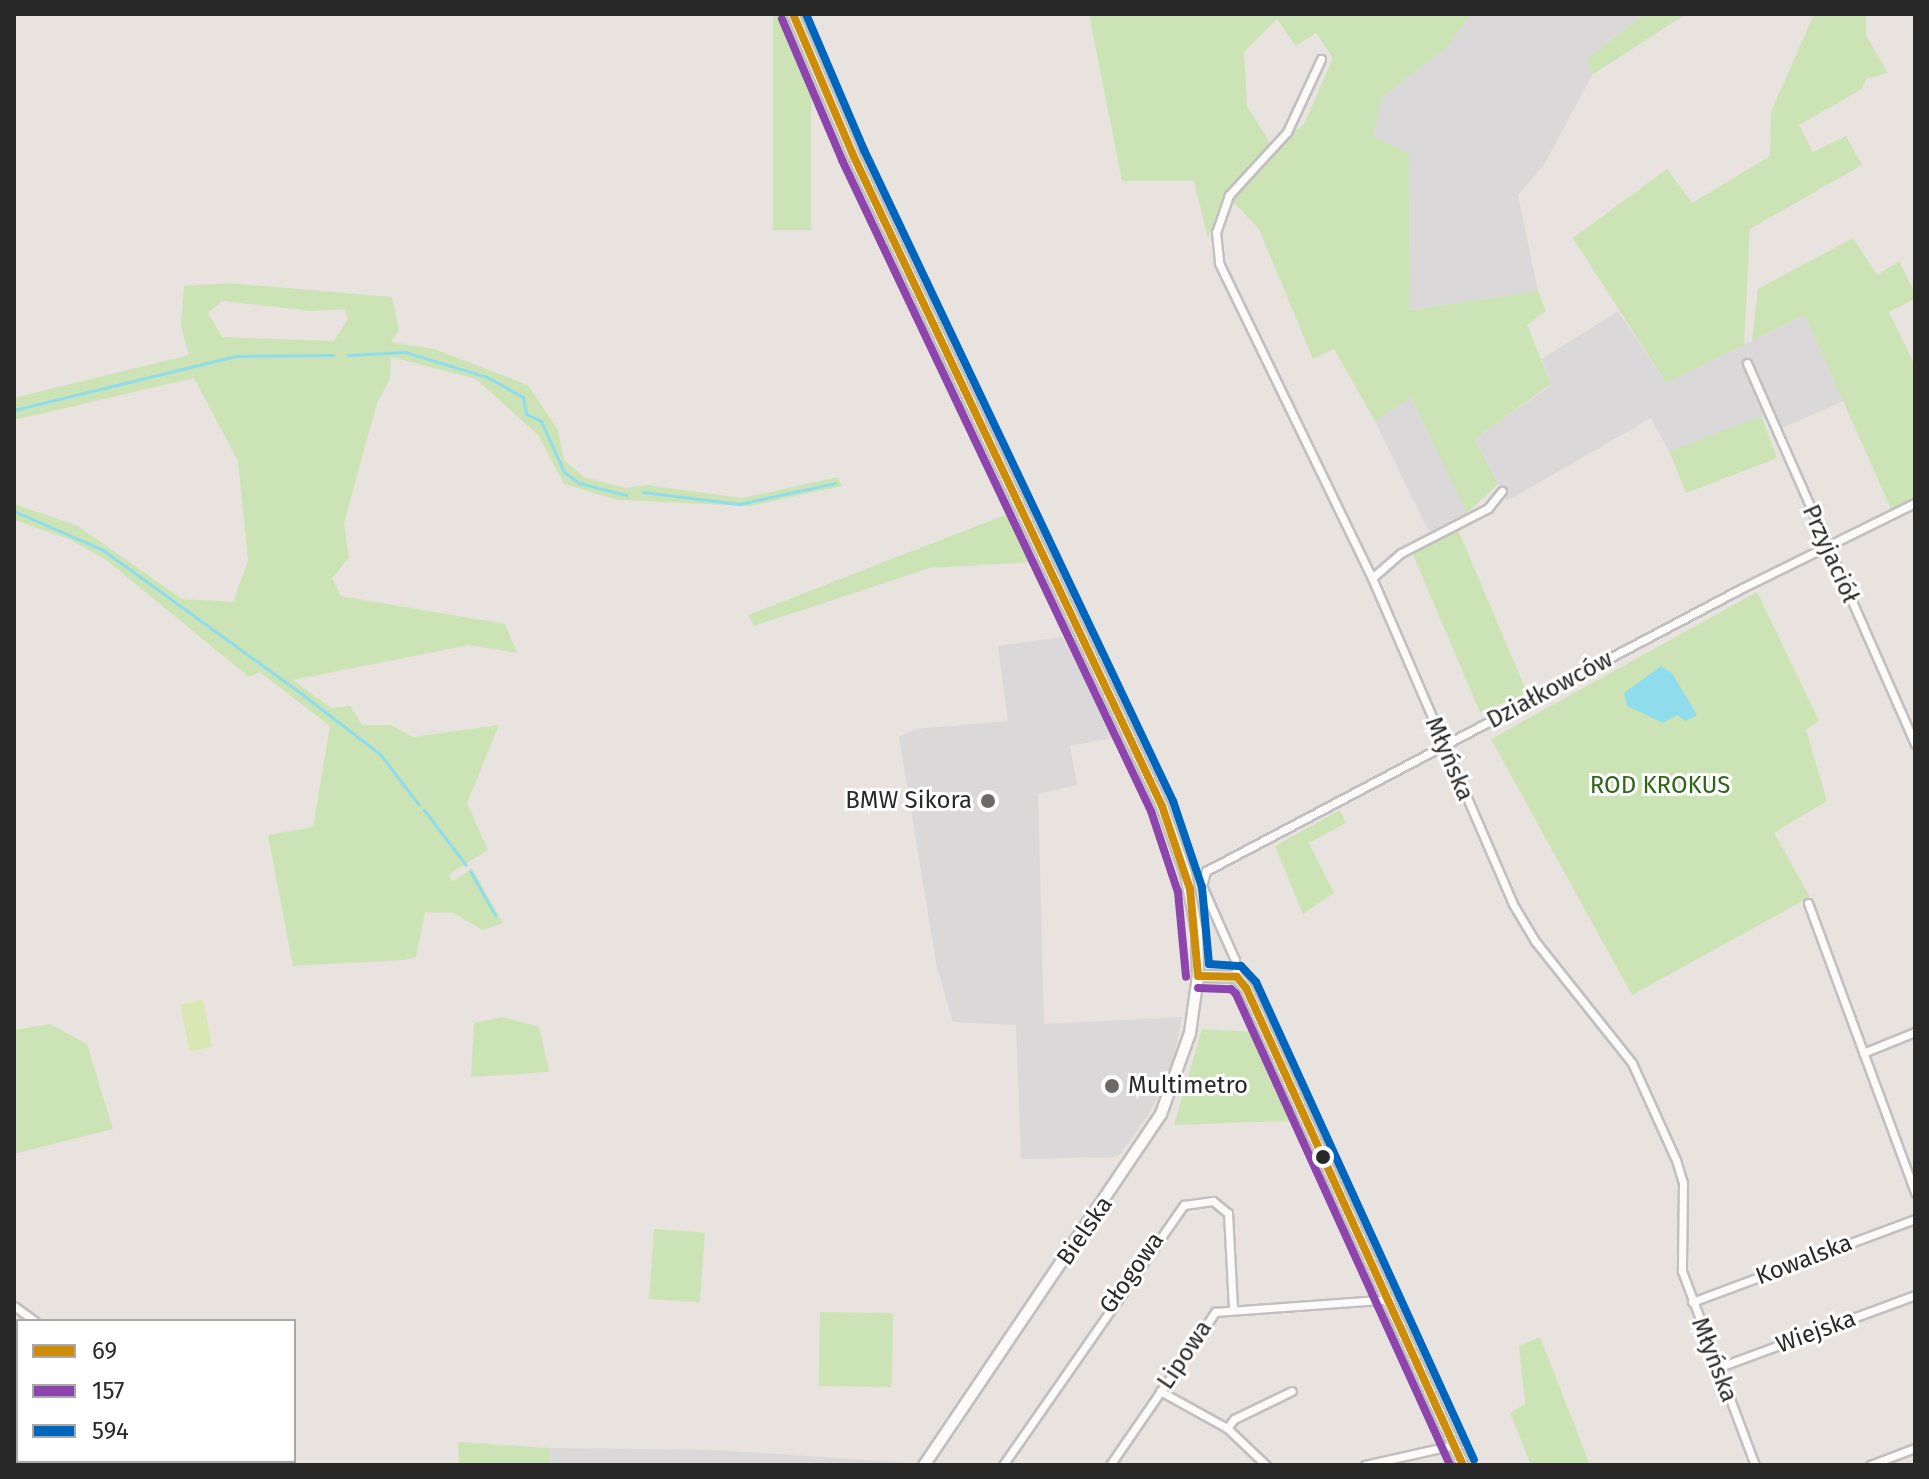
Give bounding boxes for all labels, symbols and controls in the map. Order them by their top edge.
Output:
street label: Przyjaciół [1796,500,1864,608]
street label: Działkowców [1482,645,1618,735]
street label: Młyńska [1419,713,1479,805]
park label: ROD KROKUS [1590,772,1730,800]
place label: BMW Sikora [845,787,972,815]
marker: BMW Sikora [979,792,997,810]
place label: Multimetro [1128,1072,1248,1100]
marker: Multimetro [1103,1077,1121,1095]
unlabelled marker [1315,1149,1331,1165]
street label: Bielska [1051,1191,1119,1271]
street label: Głogowa [1094,1227,1170,1319]
street label: Kowalska [1752,1228,1856,1292]
street label: Wiejska [1772,1304,1860,1360]
street label: Młyńska [1685,1314,1743,1406]
street label: Lipowa [1152,1315,1218,1395]
legend [16,1319,296,1463]
text: 69 [92,1337,117,1365]
text: 157 [92,1377,125,1405]
text: 594 [92,1417,129,1445]

